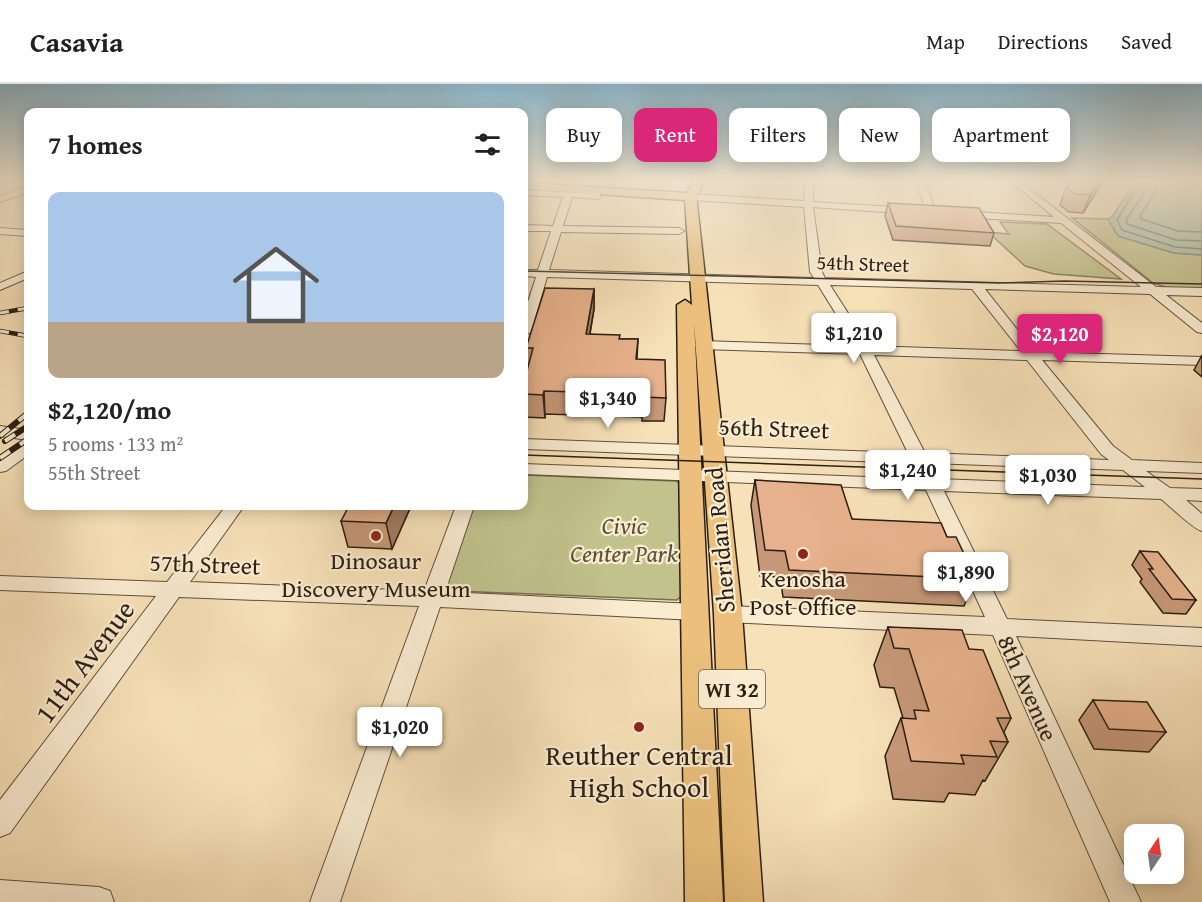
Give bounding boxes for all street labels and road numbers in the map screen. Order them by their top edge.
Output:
street label: 54th Street [816,247,910,279]
street label: 56th Street [718,409,831,447]
street label: Sheridan Road [696,465,744,614]
street label: 57th Street [149,545,262,583]
street label: 11th Avenue [24,591,144,731]
street label: 8th Avenue [989,629,1067,747]
road number: WI 32 [699,670,765,708]

